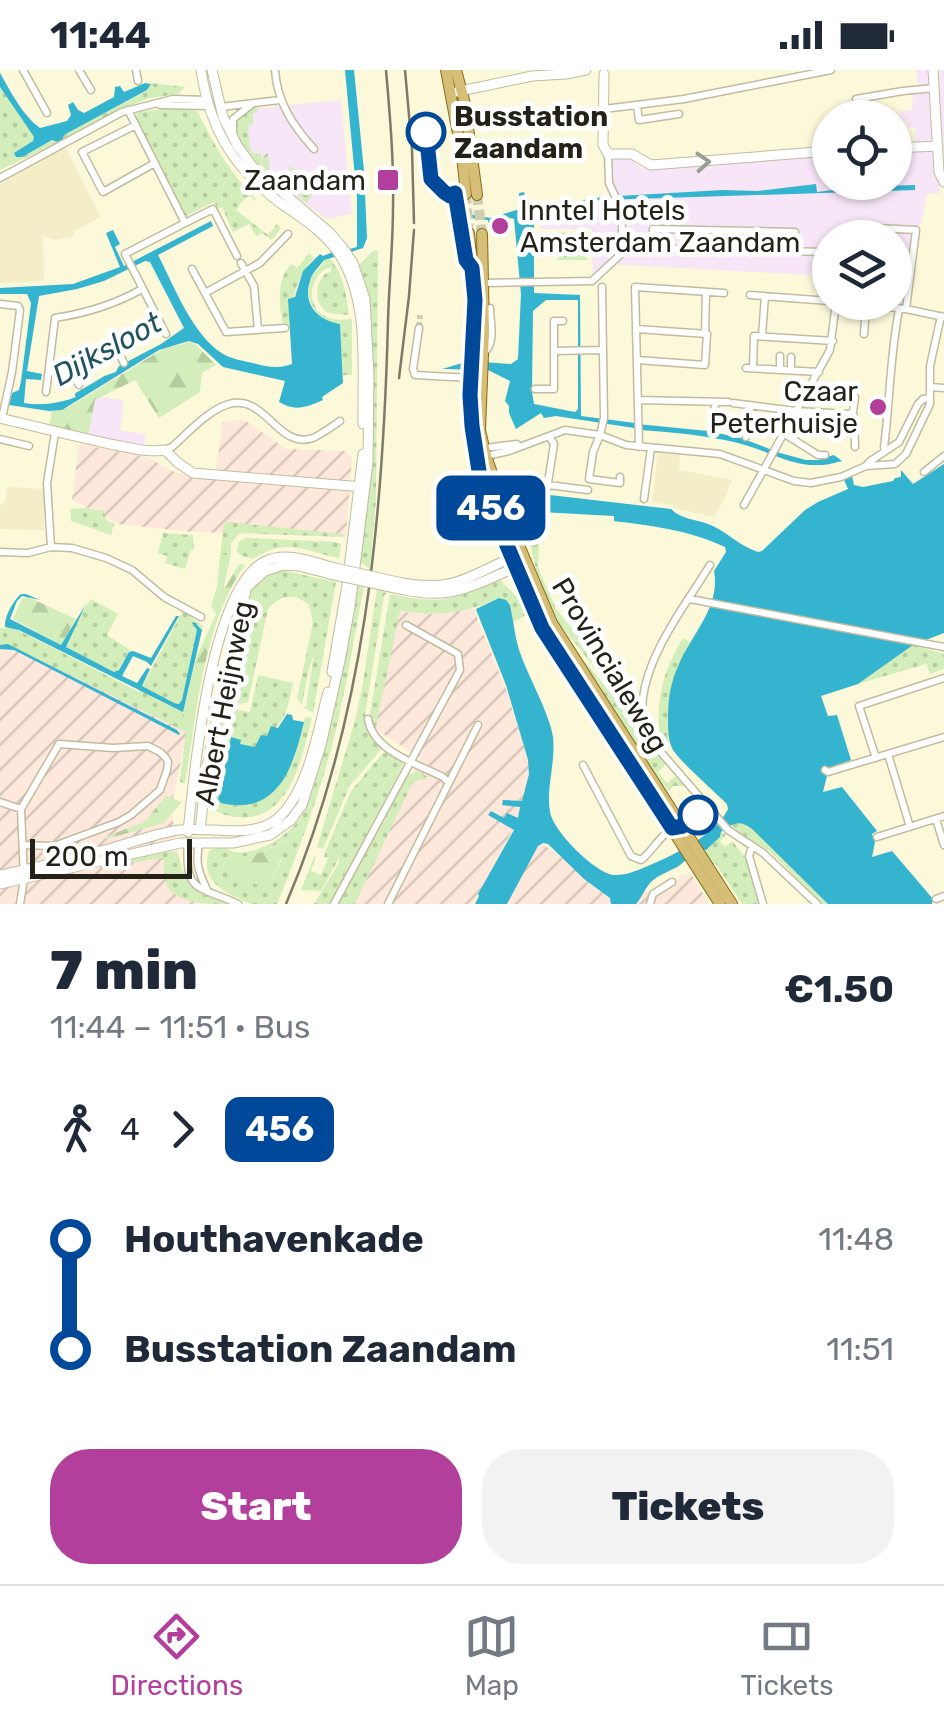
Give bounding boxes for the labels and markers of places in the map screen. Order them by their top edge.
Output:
place label: Busstation Zaandam [454,100,608,165]
marker: Busstation Zaandam [407,113,445,151]
place label: Zaandam [244,164,366,197]
marker: Zaandam [375,167,401,193]
place label: Inntel Hotels Amsterdam Zaandam [520,194,800,259]
marker: Inntel Hotels Amsterdam Zaandam [489,215,511,237]
place label: Czaar Peterhuisje [710,375,858,440]
marker: Czaar Peterhuisje [867,396,889,418]
unlabelled marker [679,796,717,834]

